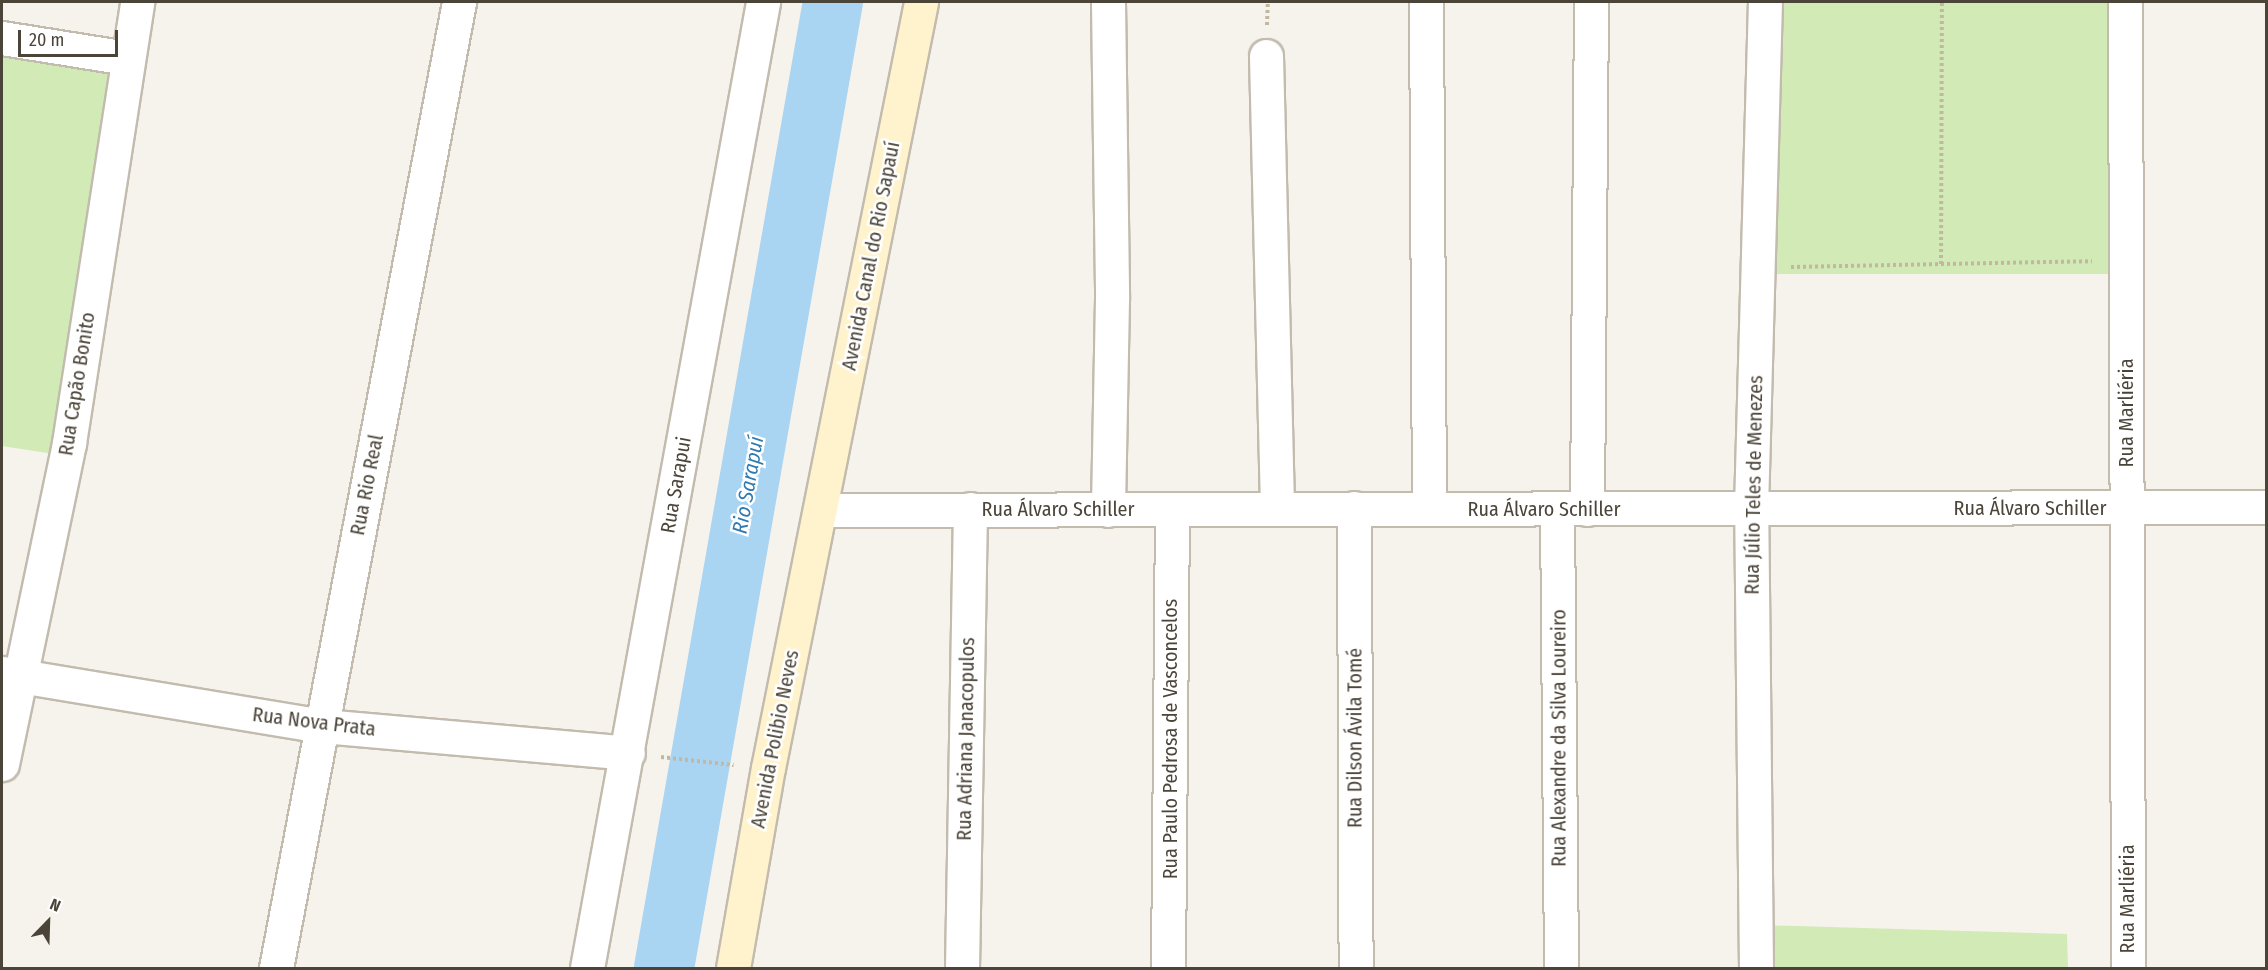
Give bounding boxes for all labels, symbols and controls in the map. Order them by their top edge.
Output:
scale bar [21,18,122,56]
text: 20 m [29,29,64,51]
street label: Avenida Canal do Rio Sapauí [837,140,905,372]
street label: Rua Capão Bonito [54,311,100,457]
street label: Rua Marliéria [2114,359,2138,467]
street label: Rua Júlio Teles de Menezes [1740,375,1768,595]
street label: Rua Rio Real [345,433,389,537]
water label: Rio Sarapuí [727,434,769,536]
street label: Rua Sarapui [656,435,696,535]
street label: Rua Álvaro Schiller [1954,496,2106,520]
street label: Rua Álvaro Schiller [982,497,1134,521]
street label: Rua Álvaro Schiller [1468,497,1620,521]
street label: Rua Paulo Pedrosa de Vasconcelos [1158,599,1182,879]
street label: Rua Alexandre da Silva Loureiro [1547,609,1571,867]
street label: Rua Adriana Janacopulos [952,637,980,841]
street label: Avenida Polibio Neves [746,648,804,830]
street label: Rua Dilson Ávila Tomé [1343,648,1367,828]
street label: Rua Nova Prata [251,703,377,741]
street label: Rua Marliéria [2115,845,2139,953]
north arrow [18,892,78,952]
text: N [47,894,63,916]

